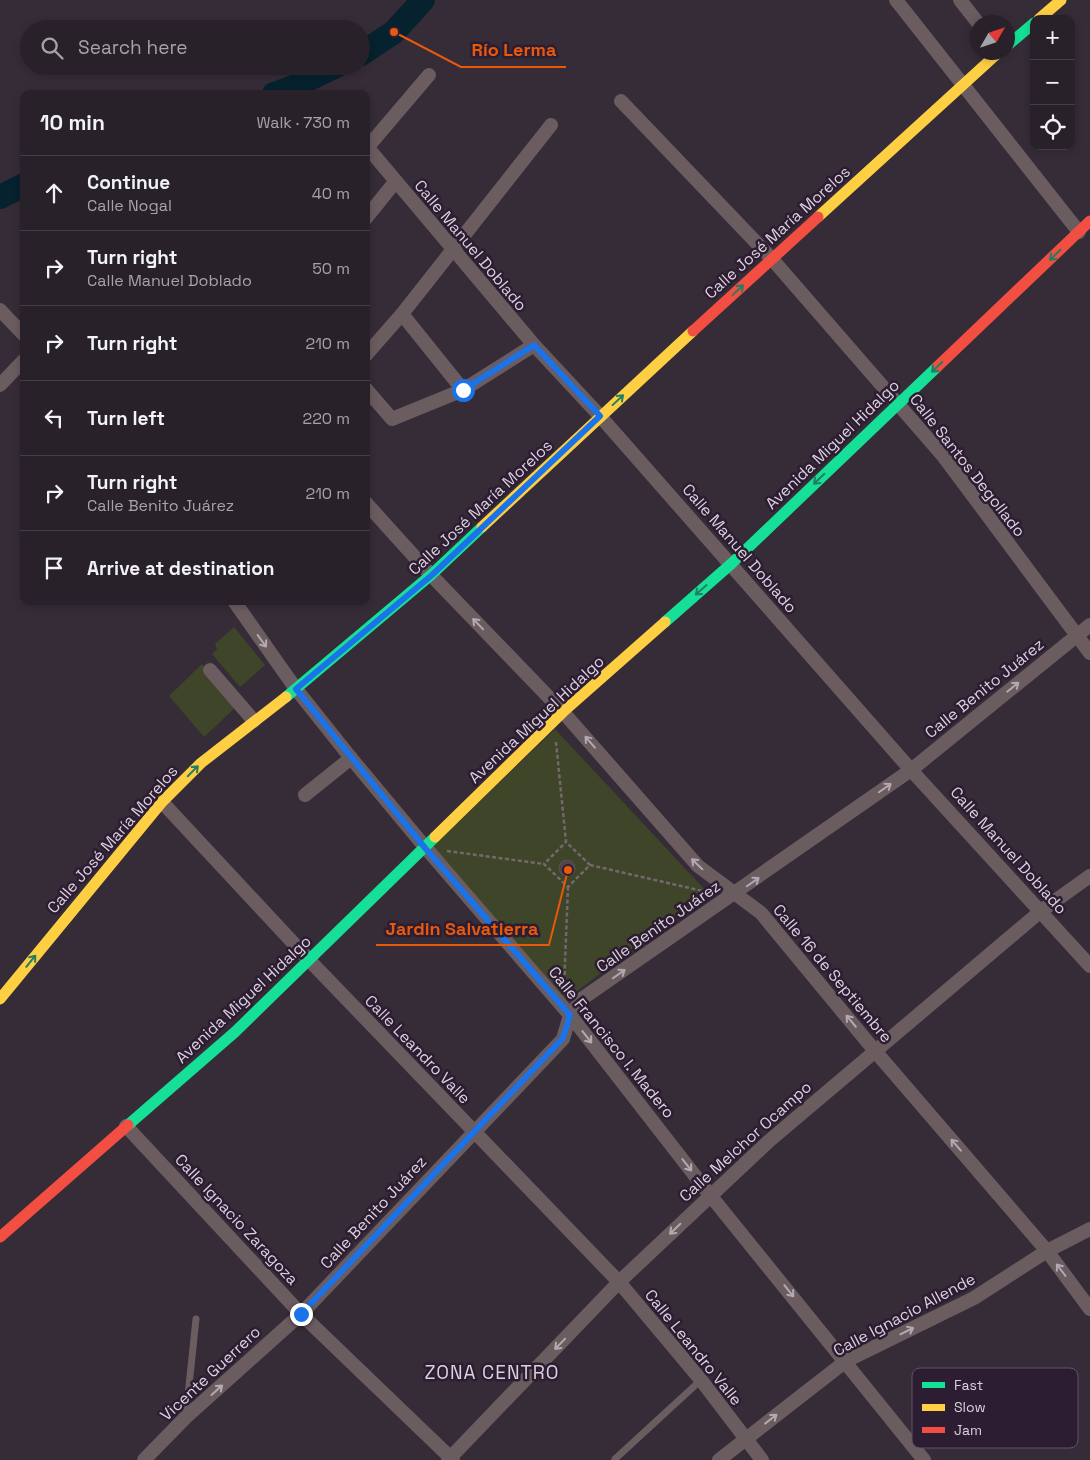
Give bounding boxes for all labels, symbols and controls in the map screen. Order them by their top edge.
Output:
north arrow [970,15,1015,60]
map controls [1030,15,1075,150]
button: + [1030,15,1075,60]
search box [20,20,370,75]
icon: search [38,34,66,62]
callout: Río Lerma [461,34,566,67]
text: Search here [78,35,188,60]
text: Río Lerma [472,38,557,61]
button: − [1030,60,1075,105]
button: locate [1030,105,1075,150]
text: 10 min [40,109,105,136]
text: Walk · 730 m [256,112,350,133]
street label: Calle José María Morelos [700,161,855,304]
text: Continue [87,170,170,195]
street label: Calle Manuel Doblado [410,175,532,315]
icon: ahead [40,179,68,207]
text: 40 m [312,183,350,204]
text: Calle Nogal [87,195,172,216]
text: Turn right [87,245,177,270]
one-way arrow [1048,249,1061,261]
icon: right [40,254,68,282]
text: 50 m [312,258,350,279]
text: Calle Manuel Doblado [87,270,252,291]
one-way arrow [731,284,744,296]
icon: right [40,329,68,357]
text: Turn right [87,331,177,356]
text: 210 m [306,333,350,354]
one-way arrow [930,361,943,373]
street label: Avenida Miguel Hidalgo [761,375,904,514]
route start [452,379,475,402]
street label: Calle Santos Degollado [905,389,1030,541]
one-way arrow [612,394,625,406]
icon: left [40,404,68,432]
text: Turn left [87,406,165,431]
text: 220 m [303,408,350,429]
street label: Calle José María Morelos [404,435,557,580]
text: Turn right [87,470,177,495]
one-way arrow [813,473,826,485]
icon: right [40,479,68,507]
street label: Calle Manuel Doblado [678,479,802,617]
text: 210 m [306,483,350,504]
text: Calle Benito Juárez [87,495,234,516]
icon: arrive [40,554,68,582]
text: Arrive at destination [87,556,275,581]
one-way arrow [695,585,708,596]
one-way arrow [472,617,484,630]
one-way arrow [257,634,267,648]
street label: Calle Benito Juárez [921,634,1048,743]
street label: Avenida Miguel Hidalgo [464,651,609,788]
one-way arrow [1006,682,1019,693]
one-way arrow [584,736,595,749]
street label: Calle José María Morelos [42,761,182,918]
one-way arrow [187,765,199,777]
street label: Calle Manuel Doblado [946,782,1072,919]
one-way arrow [878,783,892,793]
one-way arrow [690,858,703,870]
street label: Calle Benito Juárez [592,876,725,977]
one-way arrow [745,876,759,887]
street label: Calle 16 de Septiembre [768,900,897,1047]
callout: Jardin Salvatierra [376,912,549,945]
text: Jardin Salvatierra [386,917,539,940]
street label: Avenida Miguel Hidalgo [171,931,316,1068]
one-way arrow [25,955,36,968]
street label: Calle Francisco I. Madero [544,962,679,1123]
one-way arrow [612,969,626,979]
street label: Calle Leandro Valle [360,990,475,1108]
one-way arrow [845,1015,857,1028]
one-way arrow [582,1030,592,1044]
street label: Calle Melchor Ocampo [675,1076,816,1206]
one-way arrow [951,1139,962,1152]
street label: Calle Ignacio Zaragoza [170,1149,303,1289]
street label: Calle Benito Juárez [316,1151,431,1273]
one-way arrow [682,1158,692,1172]
one-way arrow [669,1222,681,1235]
one-way arrow [1056,1263,1066,1277]
street label: Calle Ignacio Allende [829,1268,979,1361]
street label: Calle Leandro Valle [640,1285,747,1410]
one-way arrow [783,1285,795,1298]
route end [290,1303,313,1326]
street label: Vicente Guerrero [156,1321,265,1425]
one-way arrow [899,1326,914,1335]
one-way arrow [554,1337,566,1350]
district label: ZONA CENTRO [425,1360,559,1385]
legend [912,1368,1078,1448]
text: Fast [954,1376,983,1394]
one-way arrow [210,1384,223,1395]
text: Slow [954,1398,986,1416]
one-way arrow [764,1413,777,1424]
text: Jam [954,1421,982,1439]

